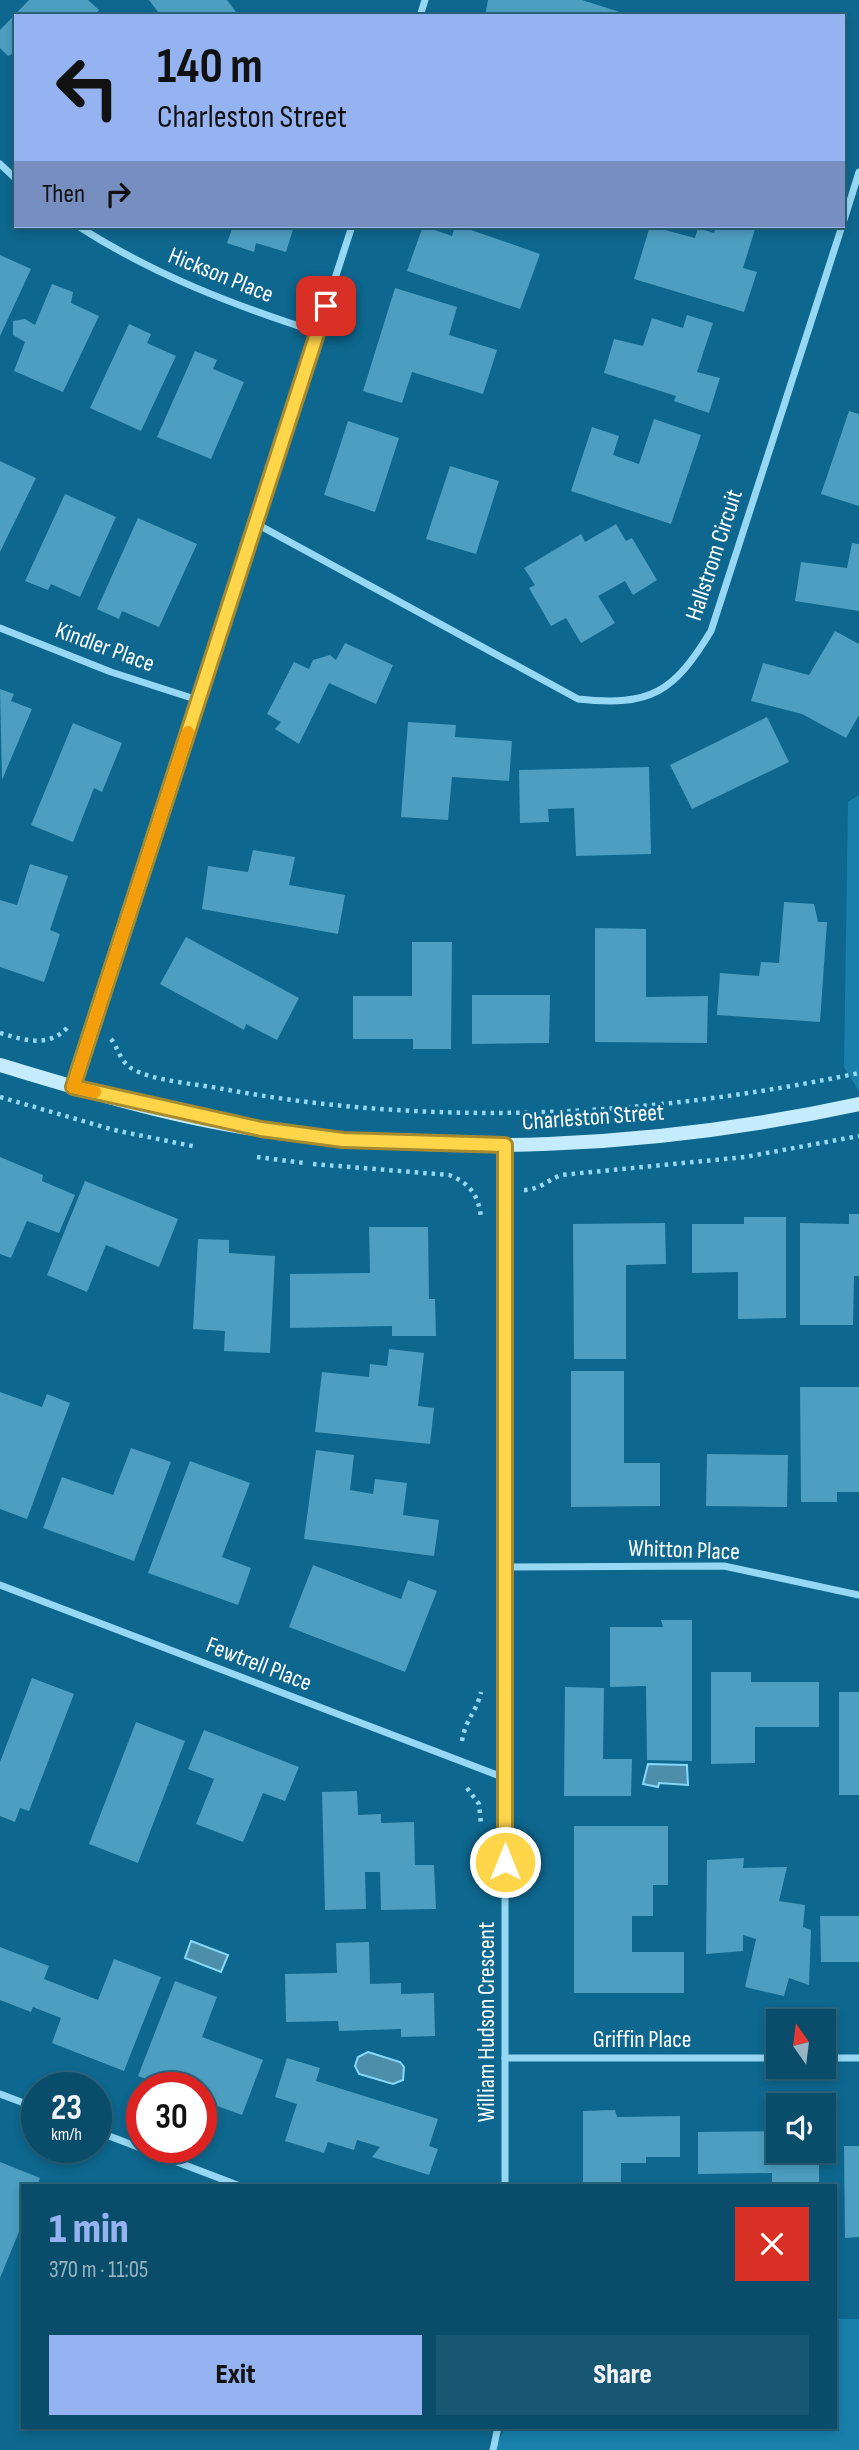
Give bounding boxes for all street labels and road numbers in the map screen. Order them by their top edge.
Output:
street label: Hickson Place [164,241,278,309]
street label: Hallstrom Circuit [679,486,749,624]
street label: Kindler Place [51,616,159,678]
street label: Charleston Street [521,1098,665,1136]
street label: Whitton Place [628,1534,740,1566]
street label: Fewtrell Place [202,1631,316,1697]
street label: William Hudson Crescent [472,1922,501,2122]
street label: Griffin Place [593,2025,691,2054]

